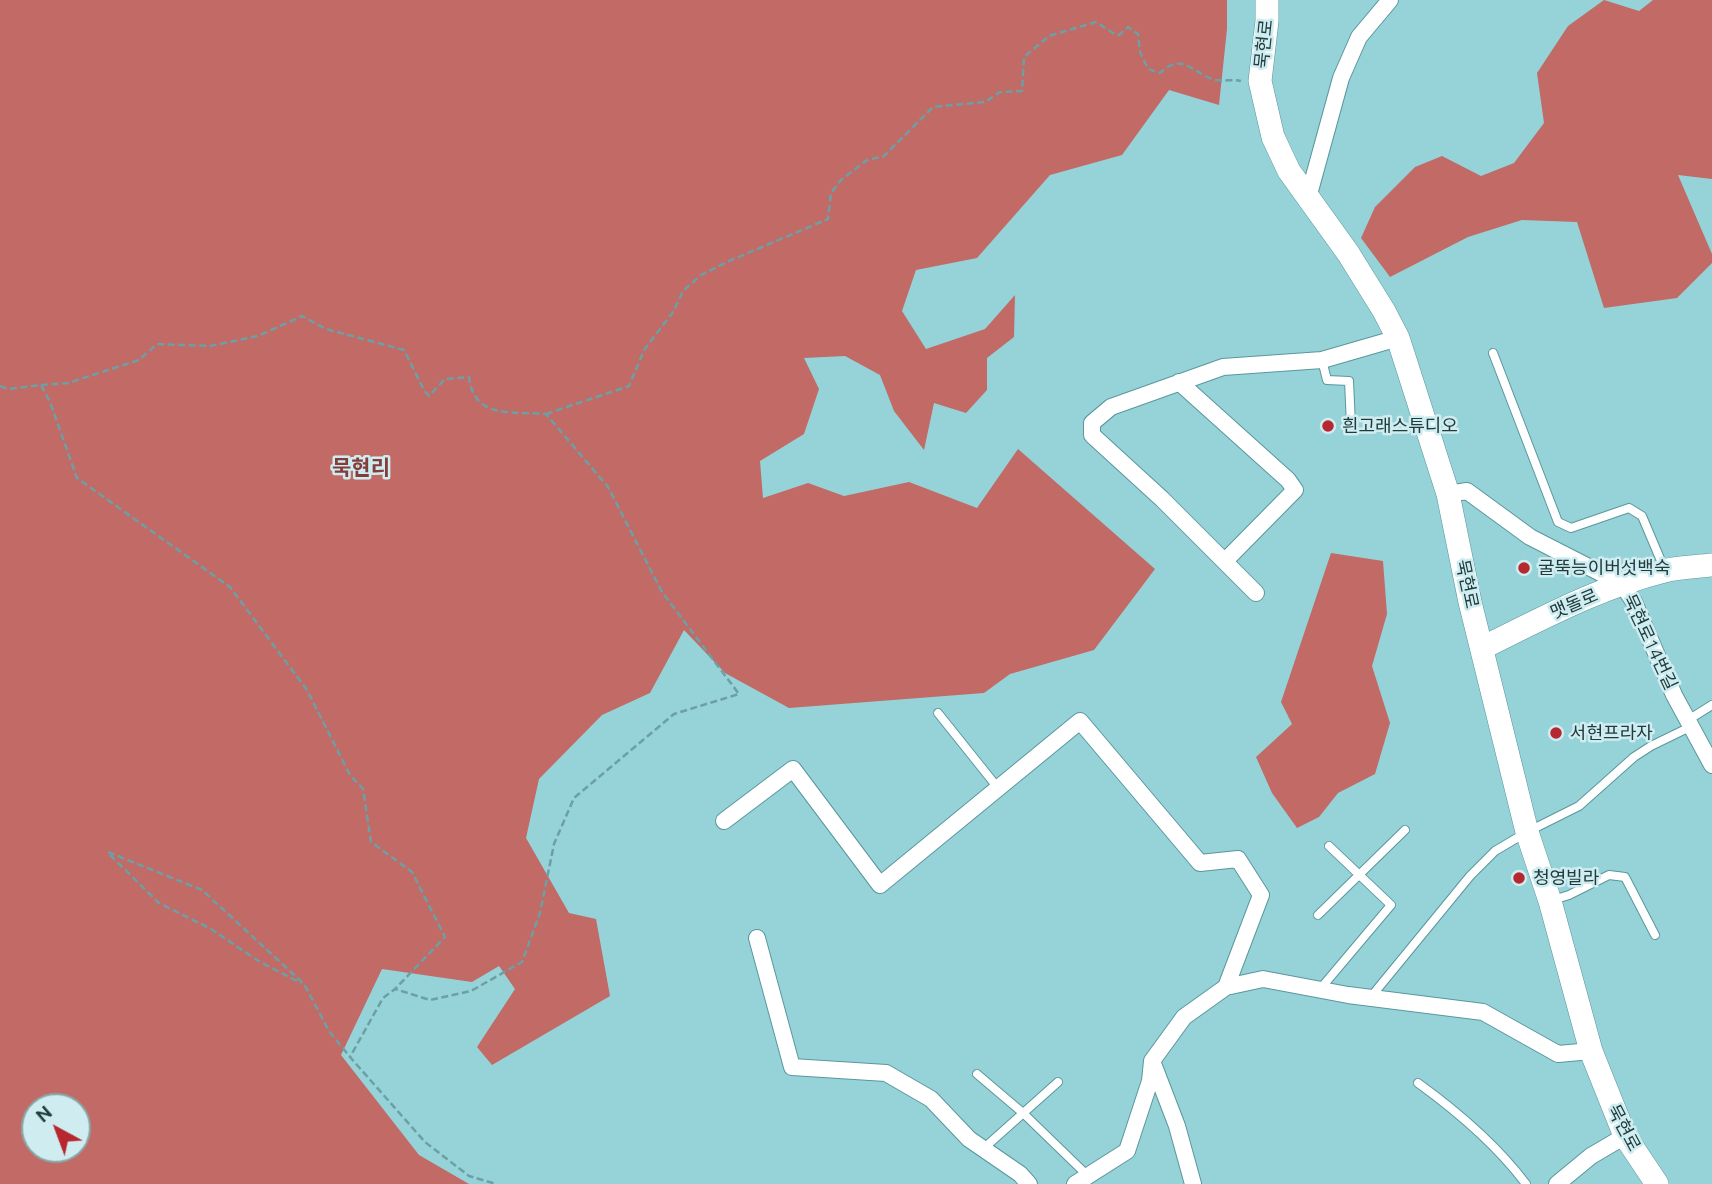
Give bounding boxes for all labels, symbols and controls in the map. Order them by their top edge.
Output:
street label: 묵현로 [1251,18,1277,70]
place label: 흰고래스튜디오 [1342,415,1458,437]
marker: 흰고래스튜디오 [1320,418,1336,434]
district label: 묵현리 [332,455,390,481]
street label: 묵현로 [1451,557,1483,611]
place label: 굴뚝능이버섯백숙 [1538,557,1670,579]
marker: 굴뚝능이버섯백숙 [1516,560,1532,576]
street label: 맷돌로 [1547,584,1601,624]
street label: 묵현로14번길 [1618,591,1682,693]
place label: 서현프라자 [1570,722,1653,744]
marker: 서현프라자 [1548,725,1564,741]
place label: 청영빌라 [1533,867,1599,889]
marker: 청영빌라 [1511,870,1527,886]
north arrow [21,1093,91,1163]
text: N [31,1101,56,1127]
street label: 묵현로 [1603,1101,1645,1155]

